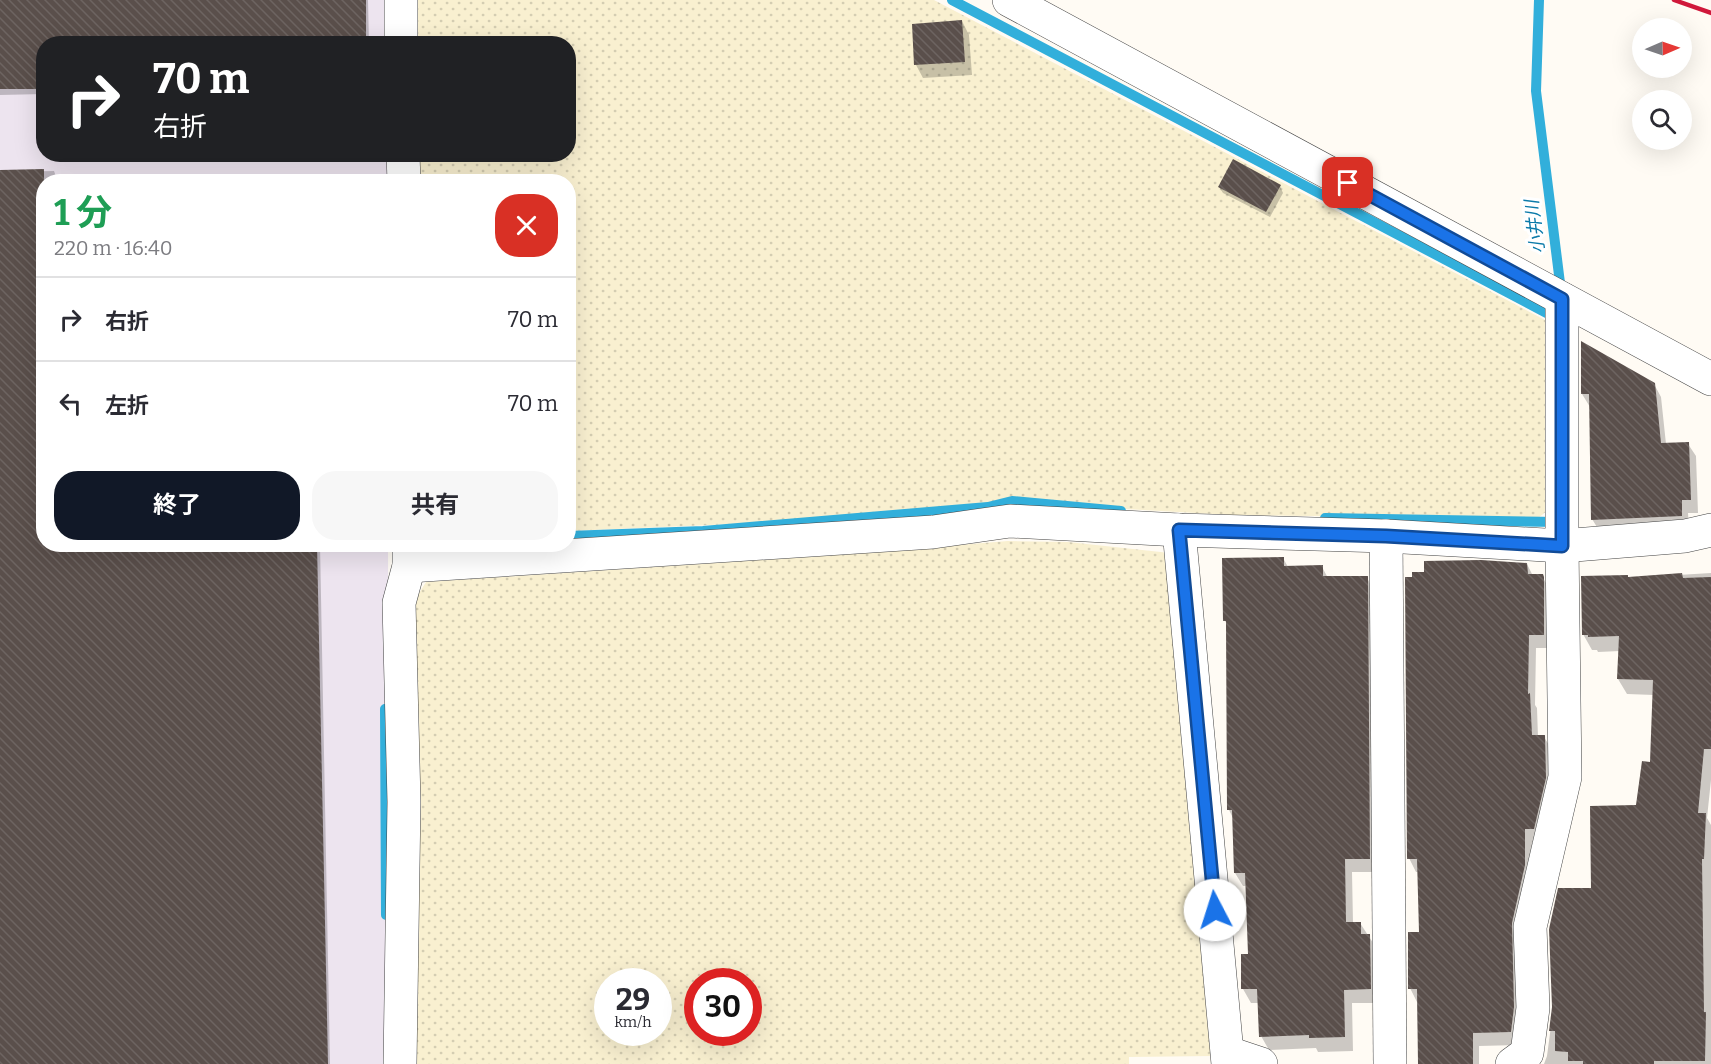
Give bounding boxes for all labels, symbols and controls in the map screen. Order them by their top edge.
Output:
north arrow [1632,18,1692,78]
map controls [1632,18,1692,150]
text: 70 m [153,54,249,104]
icon: right [54,60,132,138]
button: search [1632,90,1692,150]
text: 右折 [153,111,207,143]
pin [1322,157,1373,208]
icon: arrive [1331,166,1364,199]
text: 1 分 [54,191,112,235]
button: close [495,194,558,257]
water label: 小井川 [1521,197,1549,255]
text: 220 m · 16:40 [54,236,172,260]
icon: right [54,303,87,336]
text: 70 m [508,306,558,333]
text: 右折 [105,308,149,335]
icon: left [54,387,87,420]
text: 70 m [508,390,558,417]
text: 左折 [105,392,149,419]
button: 終了 [54,471,300,540]
button: 共有 [312,471,558,540]
position arrow [1183,878,1247,942]
speed limit sign: 30 [684,968,762,1046]
text: 29 [616,982,650,1018]
text: km/h [614,1013,652,1031]

